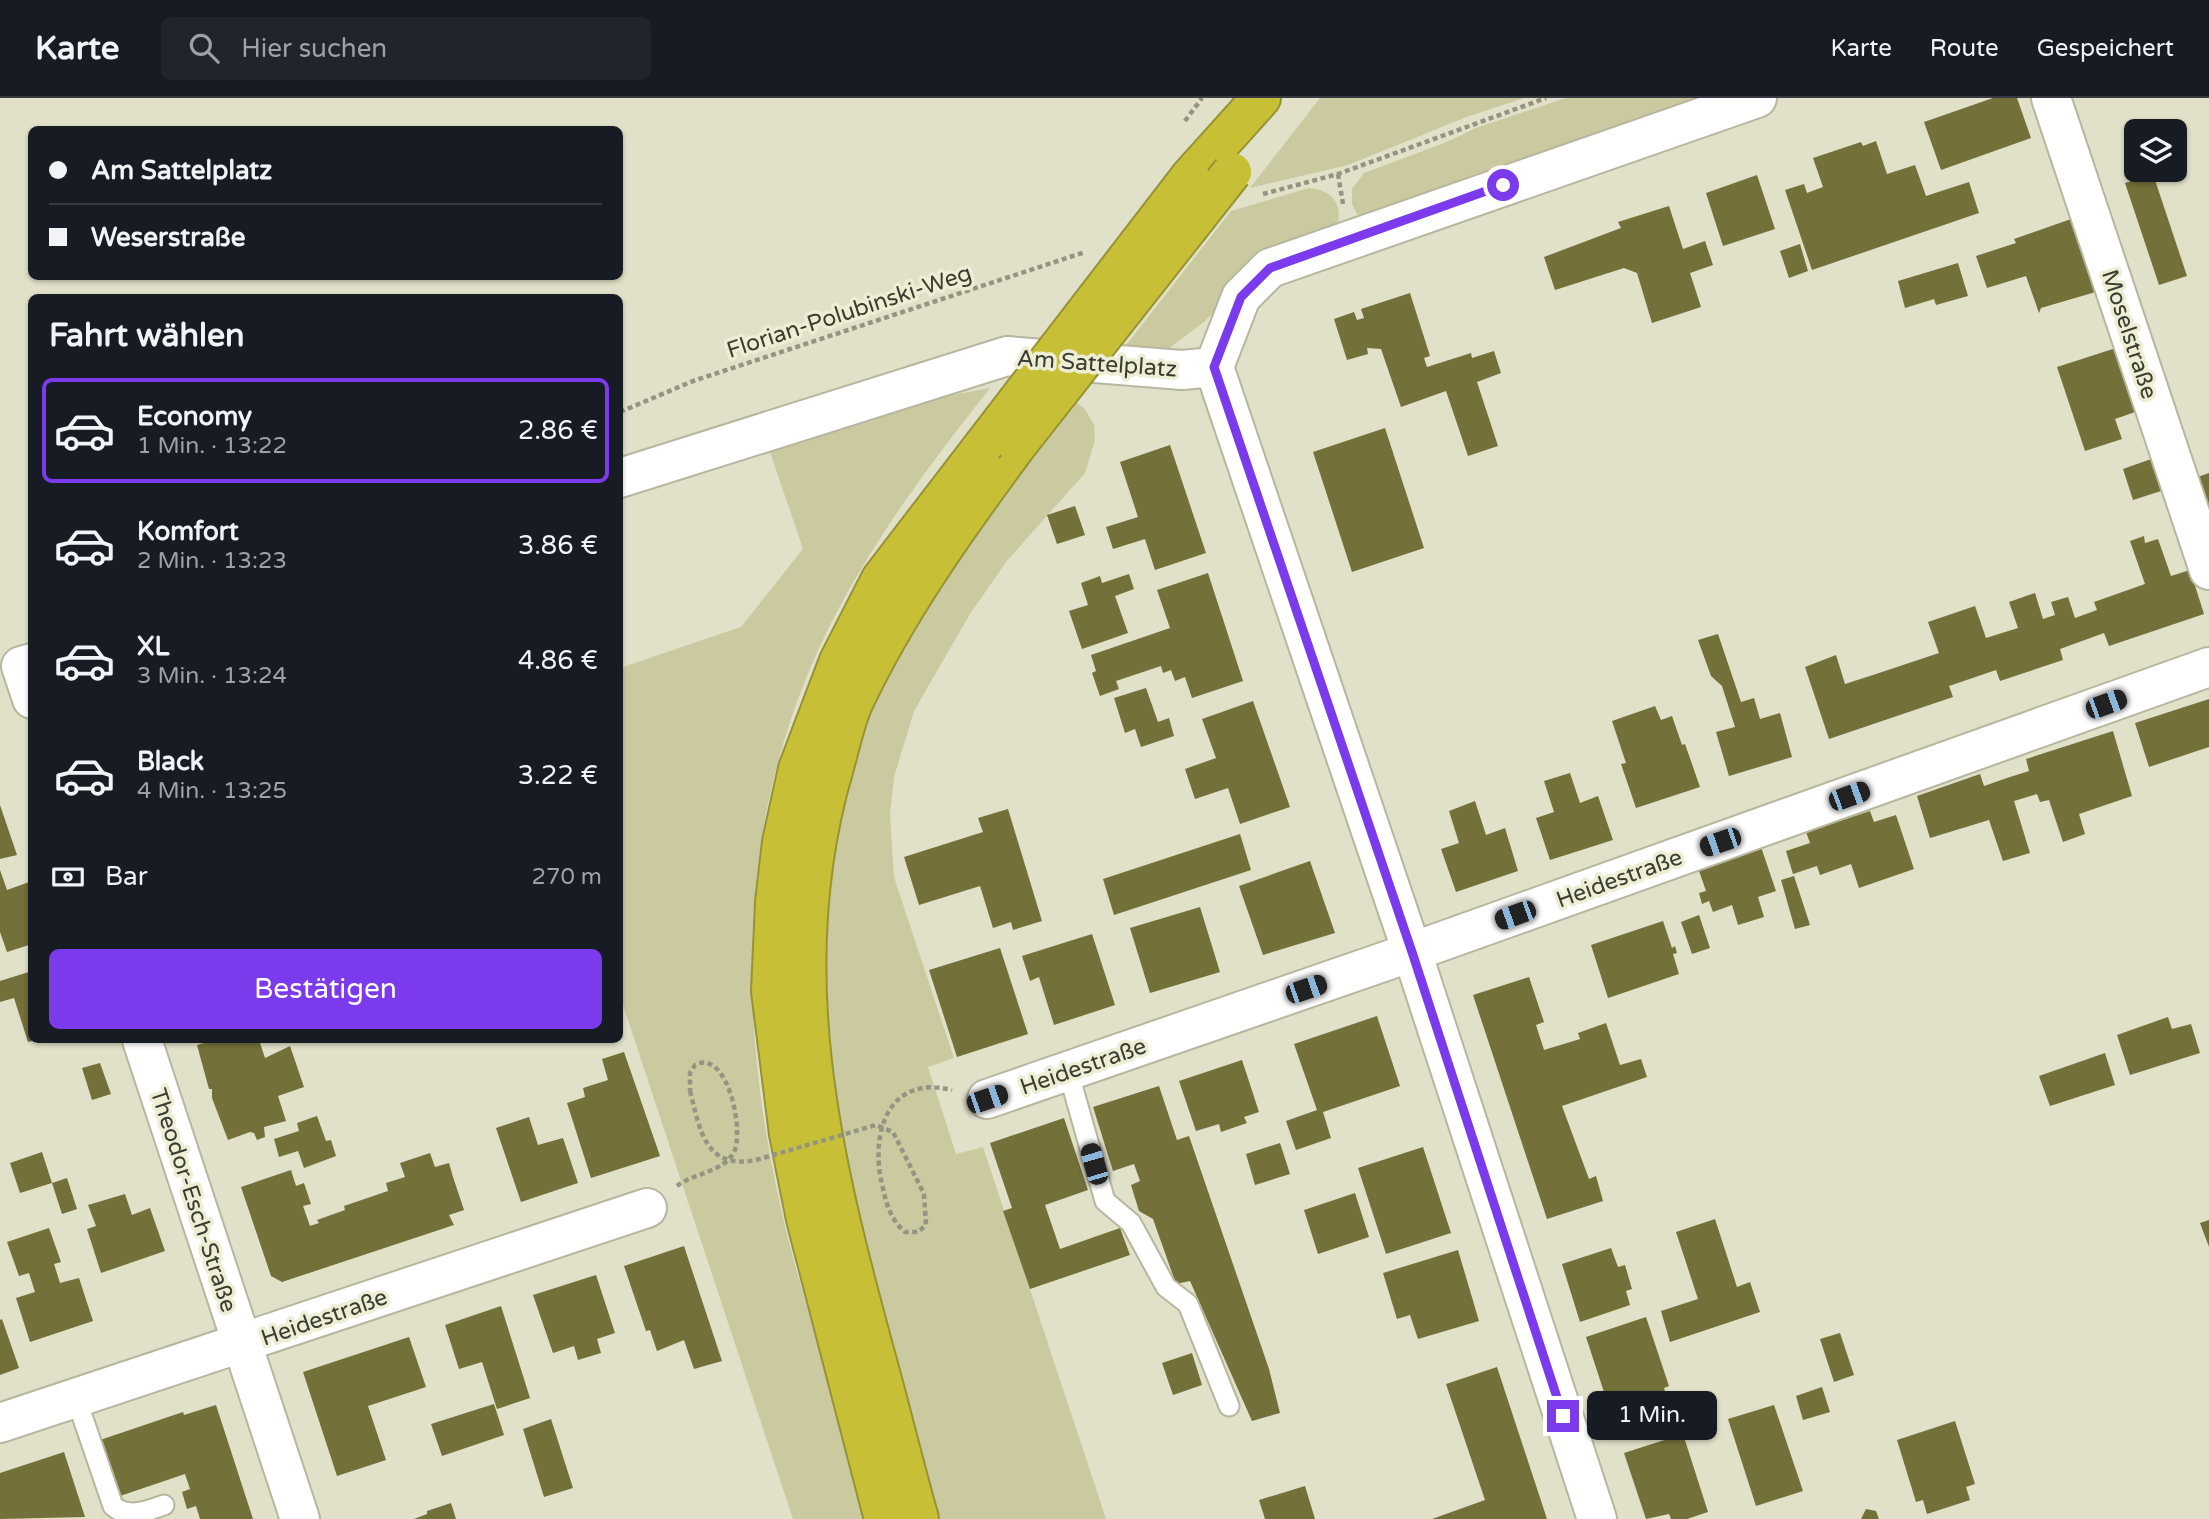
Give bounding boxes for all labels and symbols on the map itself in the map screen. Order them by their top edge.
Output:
route start [1487,169,1519,201]
street label: Florian-Polubinski-Weg [723,259,975,365]
street label: Moselstraße [2095,266,2163,402]
street label: Am Sattelplatz [1016,344,1178,384]
car [2083,687,2130,721]
car [1826,779,1873,813]
car [1697,825,1744,859]
street label: Heidestraße [1553,843,1686,915]
car [1492,898,1539,932]
car [1283,972,1330,1006]
street label: Heidestraße [1016,1032,1150,1102]
car [964,1082,1011,1116]
street label: Theodor-Esch-Straße [144,1085,242,1316]
car [1079,1141,1110,1187]
street label: Heidestraße [257,1283,391,1353]
callout: 1 Min. [1588,1392,1717,1440]
route end [1547,1400,1579,1432]

